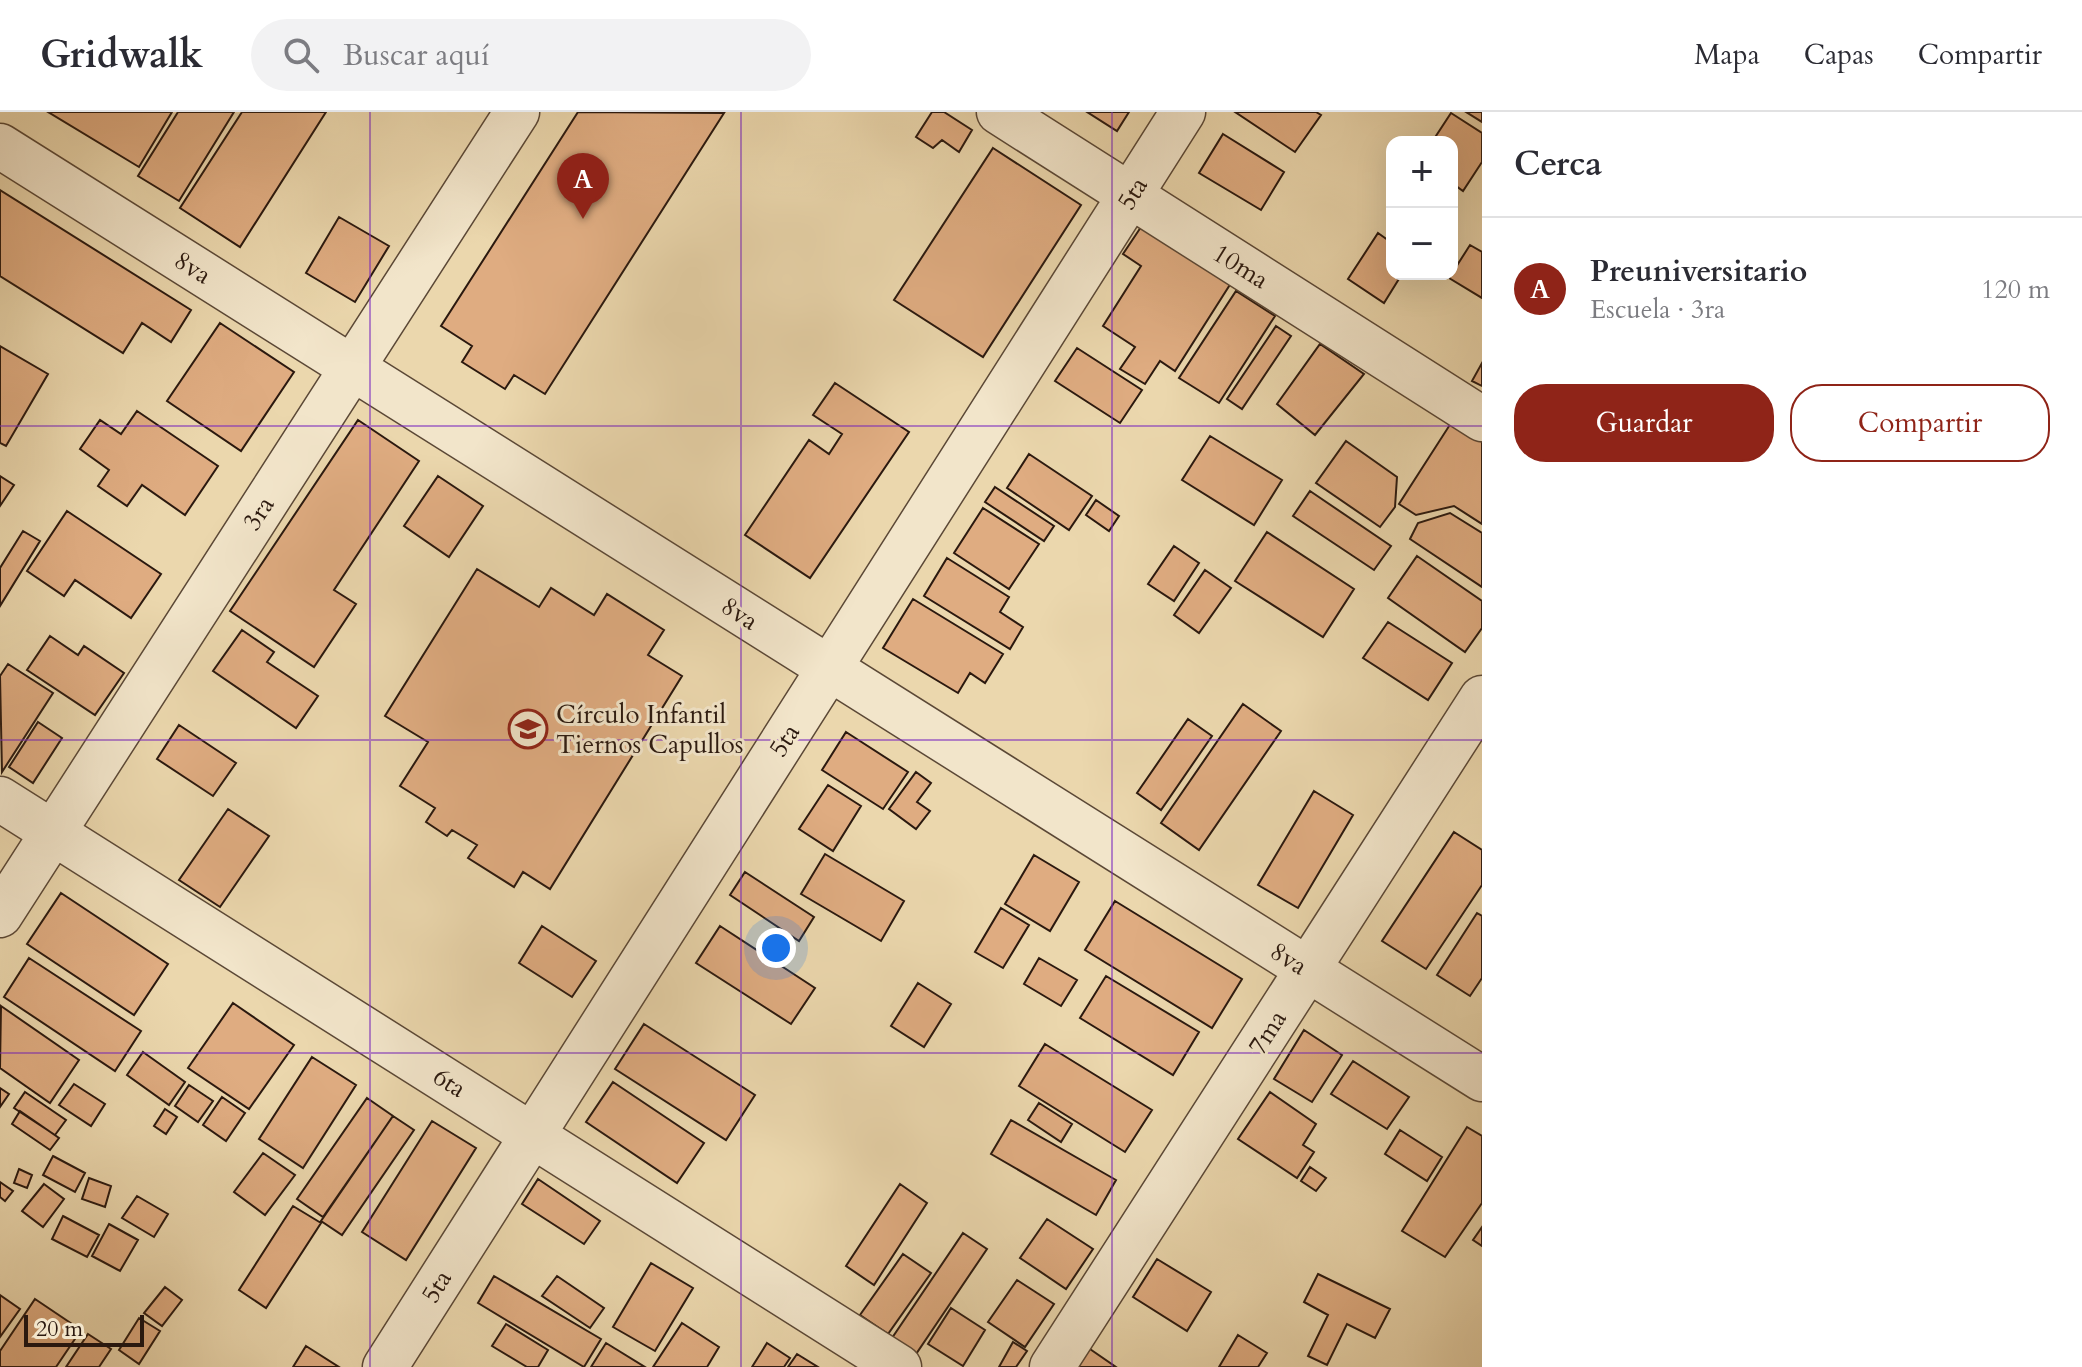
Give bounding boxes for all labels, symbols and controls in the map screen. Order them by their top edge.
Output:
search box [251,19,811,91]
text: Gridwalk [40,29,203,81]
icon: search [279,33,323,77]
text: Buscar aquí [343,35,489,76]
text: Mapa [1694,36,1760,74]
text: Capas [1804,36,1874,74]
text: Compartir [1918,36,2042,74]
map controls [1386,136,1458,280]
button: + [1386,136,1458,208]
text: Cerca [1514,141,1602,187]
pin: A [557,153,609,219]
street label: 5ta [1109,170,1156,216]
button: − [1386,208,1458,280]
street label: 10ma [1206,236,1275,297]
street label: 8va [167,243,218,292]
text: Preuniversitario [1590,251,1807,292]
text: A [1530,272,1550,307]
text: 120 m [1981,272,2050,307]
text: Escuela · 3ra [1590,292,1725,327]
button: Guardar [1514,384,1774,462]
button: Compartir [1790,384,2050,462]
street label: 3ra [234,489,282,537]
street label: 8va [714,588,765,638]
place label: Círculo Infantil Tiernos Capullos [556,697,743,762]
school or university icon: Círculo Infantil Tiernos Capullos [507,708,549,750]
street label: 5ta [761,717,808,764]
your location [756,928,796,968]
street label: 8va [1263,934,1314,983]
street label: 7ma [1240,1003,1295,1061]
street label: 6ta [427,1059,473,1106]
street label: 5ta [413,1263,460,1309]
scale bar [24,1311,144,1347]
text: 20 m [36,1314,83,1344]

